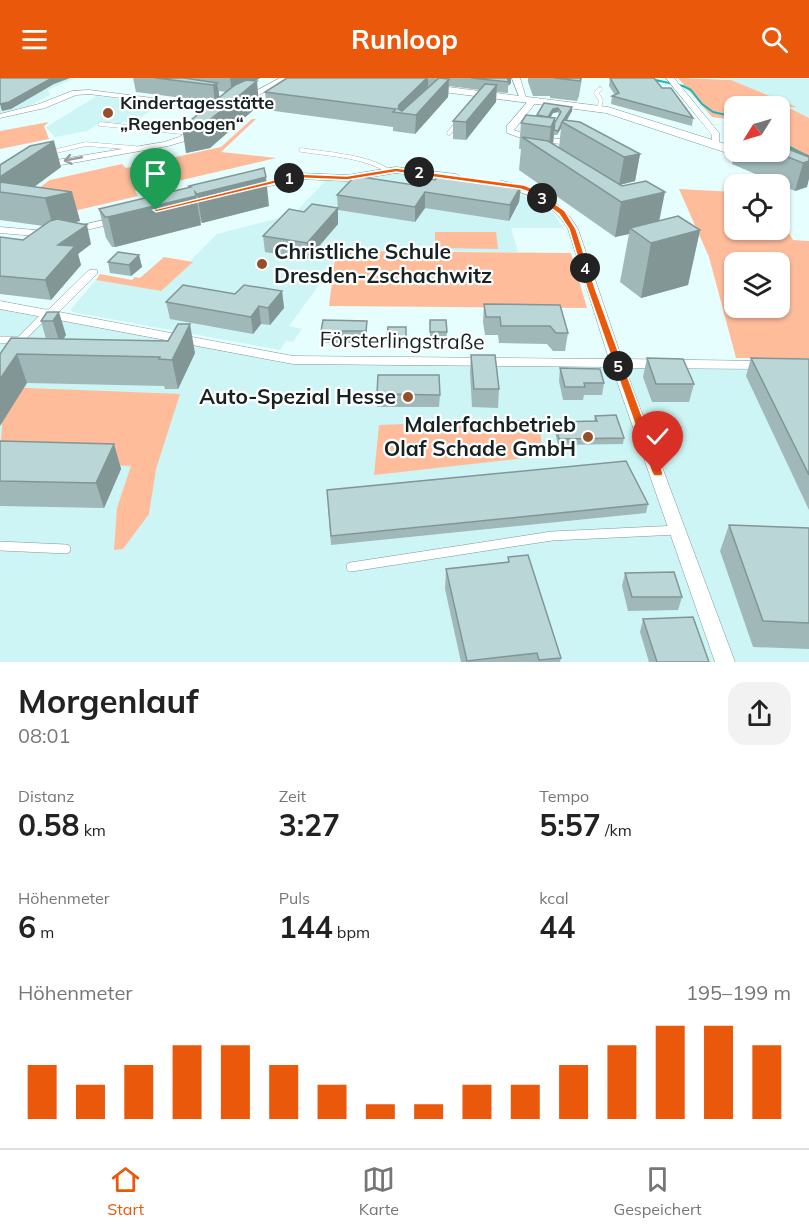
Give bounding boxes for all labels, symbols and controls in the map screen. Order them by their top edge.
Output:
text: Runloop [351,22,458,56]
icon: menu [18,23,51,56]
icon: search [758,23,791,56]
place label: Kindertagesstätte „Regenbogen“ [120,91,274,135]
north arrow [724,96,790,162]
map controls [724,96,790,318]
marker: Kindertagesstätte „Regenbogen“ [101,106,115,120]
pin [130,148,181,210]
one-way arrow [64,154,84,165]
icon: arrive [139,157,172,190]
pin: 2 [404,157,434,187]
text: 2 [414,162,424,182]
pin: 1 [274,163,304,193]
text: 1 [284,168,294,188]
button: locate [724,174,790,240]
pin: 3 [527,183,557,213]
text: 3 [537,188,547,208]
place label: Christliche Schule Dresden-Zschachwitz [274,238,492,288]
button: layers [724,252,790,318]
pin: 4 [570,253,600,283]
marker: Christliche Schule Dresden-Zschachwitz [255,257,269,271]
text: 4 [580,258,590,278]
street label: Försterlingstraße [319,326,485,354]
pin: 5 [603,351,633,381]
text: 5 [613,356,623,376]
place label: Auto-Spezial Hesse [199,383,396,409]
marker: Auto-Spezial Hesse [401,390,415,404]
place label: Malerfachbetrieb Olaf Schade GmbH [384,411,576,461]
pin [632,411,683,473]
icon: check [641,420,674,453]
marker: Malerfachbetrieb Olaf Schade GmbH [581,430,595,444]
text: Morgenlauf [18,680,198,721]
button: share [728,682,791,745]
text: 08:01 [18,723,71,748]
text: Distanz [18,786,75,806]
text: Zeit [279,786,306,806]
text: Tempo [539,786,589,806]
text: 0.58 [18,806,79,844]
text: 3:27 [279,806,340,844]
text: 5:57 [539,806,601,844]
text: km [79,820,106,840]
text: /km [601,820,632,840]
text: Höhenmeter [18,888,110,908]
text: Puls [279,888,310,908]
text: kcal [539,888,569,908]
text: 6 [18,908,36,946]
text: 144 [279,908,333,946]
text: 44 [539,908,575,946]
text: m [36,922,54,942]
text: bpm [333,922,370,942]
text: Höhenmeter [18,980,133,1005]
text: 195–199 m [686,980,791,1005]
tab: Start [107,1163,144,1219]
tab: Karte [359,1163,399,1219]
tab: Gespeichert [613,1163,702,1219]

